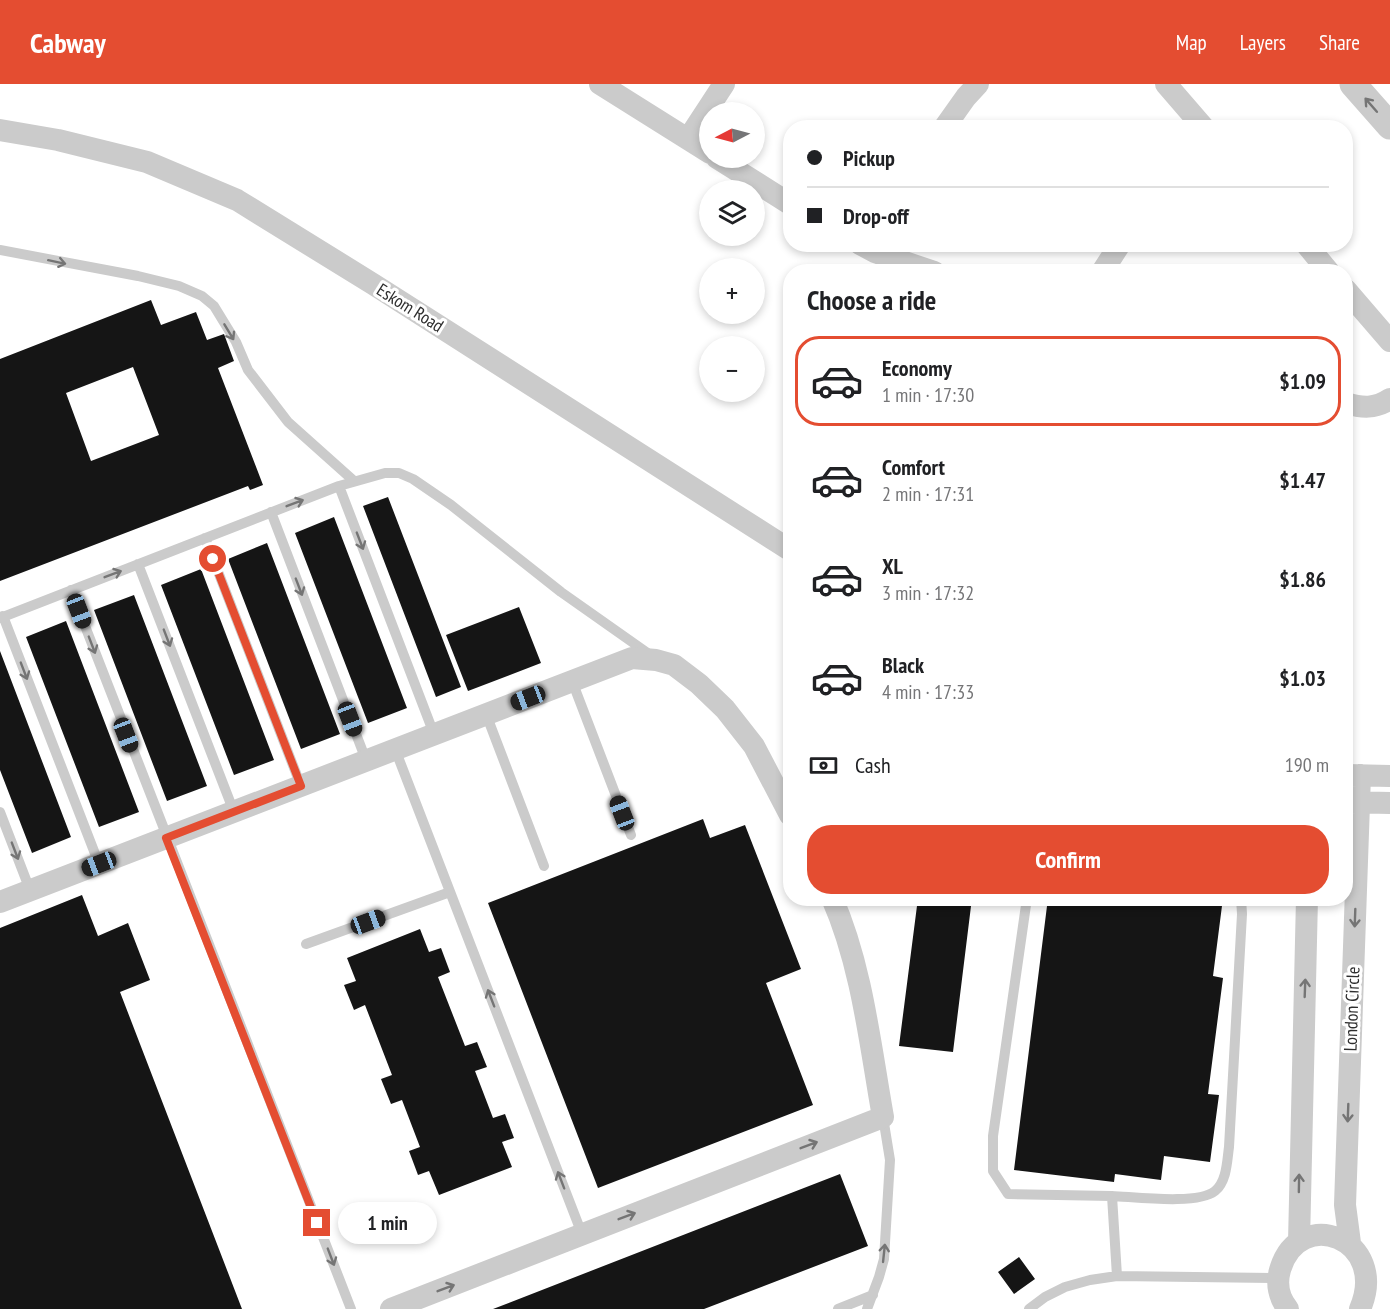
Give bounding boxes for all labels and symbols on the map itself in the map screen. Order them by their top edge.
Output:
one-way arrow [1365,97,1378,113]
north arrow [699,102,765,168]
one-way arrow [47,257,67,268]
street label: Eskom Road [373,278,448,337]
one-way arrow [224,323,236,340]
one-way arrow [285,497,304,508]
one-way arrow [355,531,366,550]
route start [199,545,226,572]
one-way arrow [103,567,122,578]
one-way arrow [295,577,306,595]
car [64,591,94,631]
one-way arrow [162,628,173,647]
one-way arrow [87,635,98,654]
one-way arrow [20,661,31,680]
car [508,683,548,713]
car [335,699,365,739]
car [111,715,141,755]
car [607,793,637,833]
one-way arrow [10,841,21,860]
car [79,849,119,879]
car [348,907,388,937]
one-way arrow [1349,907,1360,927]
street label: London Circle [1339,966,1364,1052]
one-way arrow [1299,979,1310,999]
one-way arrow [485,989,496,1007]
one-way arrow [1343,1102,1354,1122]
one-way arrow [799,1139,818,1150]
one-way arrow [555,1171,566,1189]
one-way arrow [1293,1174,1305,1194]
callout: 1 min [338,1202,437,1244]
route end [303,1209,330,1236]
one-way arrow [617,1210,636,1221]
one-way arrow [879,1244,890,1264]
one-way arrow [326,1247,337,1266]
one-way arrow [436,1281,454,1292]

